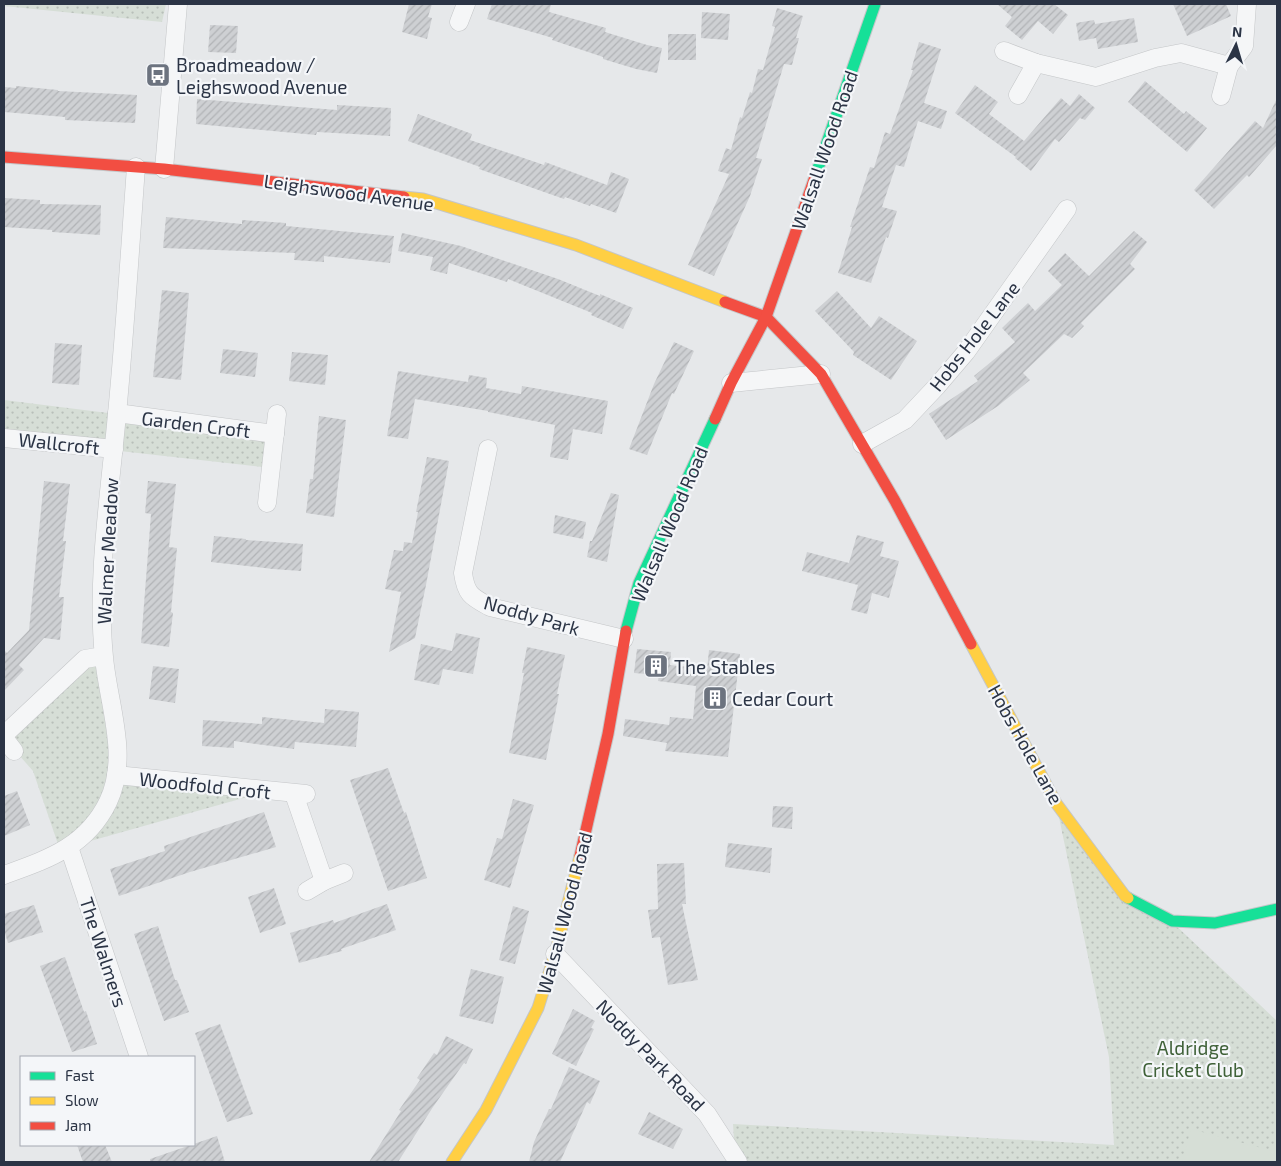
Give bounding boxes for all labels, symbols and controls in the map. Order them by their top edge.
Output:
north arrow [1211,20,1261,70]
text: N [1231,23,1243,40]
place label: Broadmeadow / Leighswood Avenue [176,53,347,98]
bus stop icon: Broadmeadow / Leighswood Avenue [145,62,171,88]
street label: Walsall Wood Road [786,67,862,233]
street label: Leighswood Avenue [262,169,436,215]
street label: Hobs Hole Lane [924,276,1024,396]
street label: Garden Croft [140,406,252,442]
street label: Wallcroft [17,427,101,459]
street label: Walsall Wood Road [626,443,712,605]
street label: Walmer Meadow [92,477,122,625]
street label: Noddy Park [481,590,583,640]
building icon: The Stables [643,653,669,679]
place label: The Stables [674,655,775,678]
street label: Hobs Hole Lane [984,680,1068,808]
building icon: Cedar Court [702,685,728,711]
place label: Cedar Court [732,687,833,710]
street label: Woodfold Croft [138,767,272,803]
street label: Walsall Wood Road [531,829,597,997]
street label: The Walmers [75,894,133,1010]
street label: Noddy Park Road [592,994,710,1116]
park label: Aldridge Cricket Club [1142,1036,1244,1081]
legend [20,1056,195,1146]
text: Fast [65,1066,95,1084]
text: Slow [65,1091,99,1109]
text: Jam [65,1116,91,1134]

